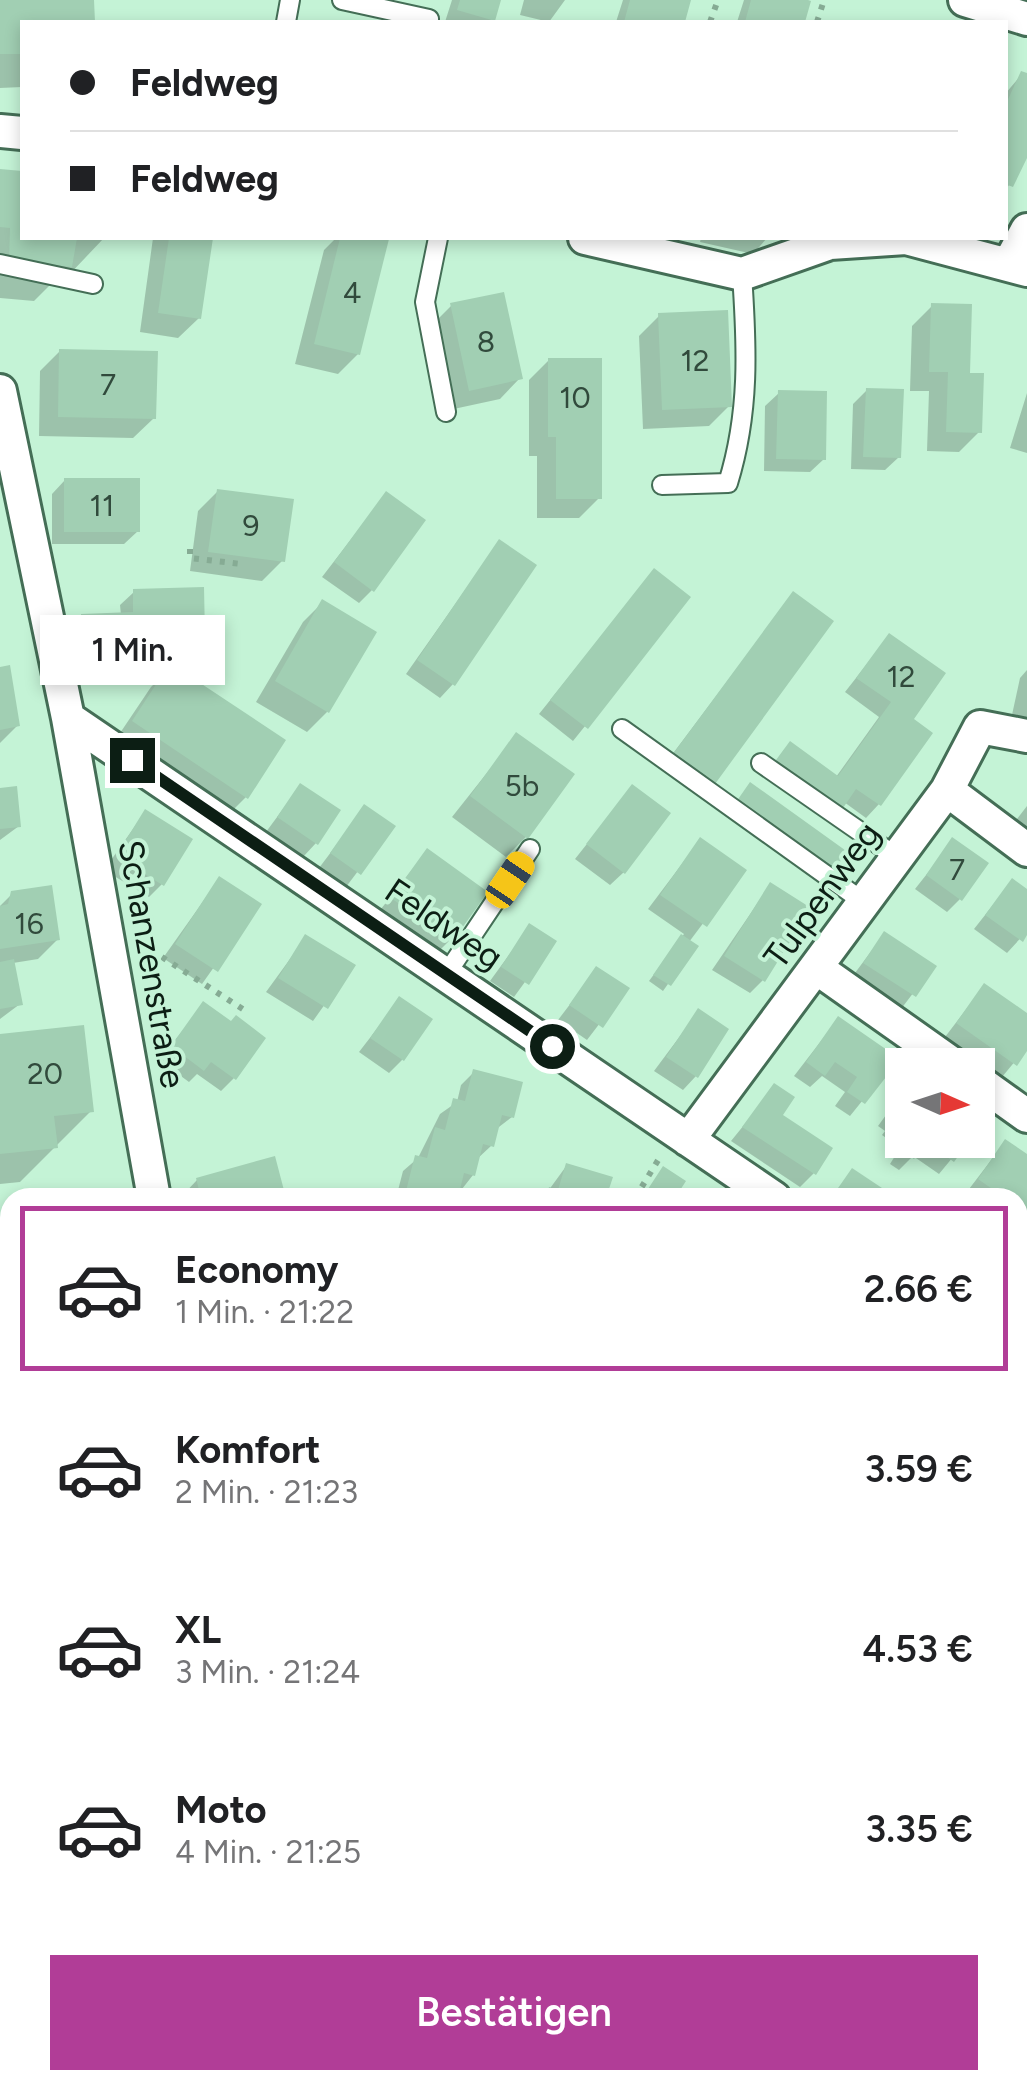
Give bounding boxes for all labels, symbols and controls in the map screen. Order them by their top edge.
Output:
text: Feldweg [130,60,279,106]
text: Feldweg [130,156,279,202]
house number: 4 [343,274,361,311]
house number: 8 [477,323,495,360]
house number: 12 [680,342,710,379]
house number: 7 [100,366,116,403]
house number: 10 [559,379,591,416]
house number: 11 [90,487,114,524]
house number: 9 [243,507,259,544]
callout: 1 Min. [39,615,224,685]
text: 1 Min. [92,631,173,669]
house number: 12 [886,658,916,695]
route end [110,738,155,783]
house number: 5b [505,767,539,804]
street label: Tulpenweg [755,814,889,976]
street label: Schanzenstraße [110,837,194,1091]
car [481,847,539,913]
house number: 7 [949,851,965,888]
street label: Feldweg [377,869,511,979]
house number: 16 [14,905,44,942]
route start [530,1024,575,1069]
north arrow [885,1048,995,1158]
map controls [885,1048,995,1158]
house number: 20 [27,1055,63,1092]
icon: car [55,1244,145,1334]
text: Economy [175,1247,338,1293]
text: 2.66 € [864,1266,973,1312]
text: 1 Min. · 21:22 [175,1293,354,1331]
icon: car [55,1424,145,1514]
text: Komfort [175,1427,321,1473]
text: 3.59 € [864,1446,973,1492]
text: 2 Min. · 21:23 [175,1473,358,1511]
icon: car [55,1604,145,1694]
text: XL [175,1607,221,1653]
text: 4.53 € [862,1626,973,1672]
text: 3 Min. · 21:24 [175,1653,360,1691]
icon: car [55,1784,145,1874]
text: Moto [175,1787,267,1833]
text: 3.35 € [865,1806,973,1852]
text: 4 Min. · 21:25 [175,1833,361,1871]
button: Bestätigen [50,1955,978,2070]

